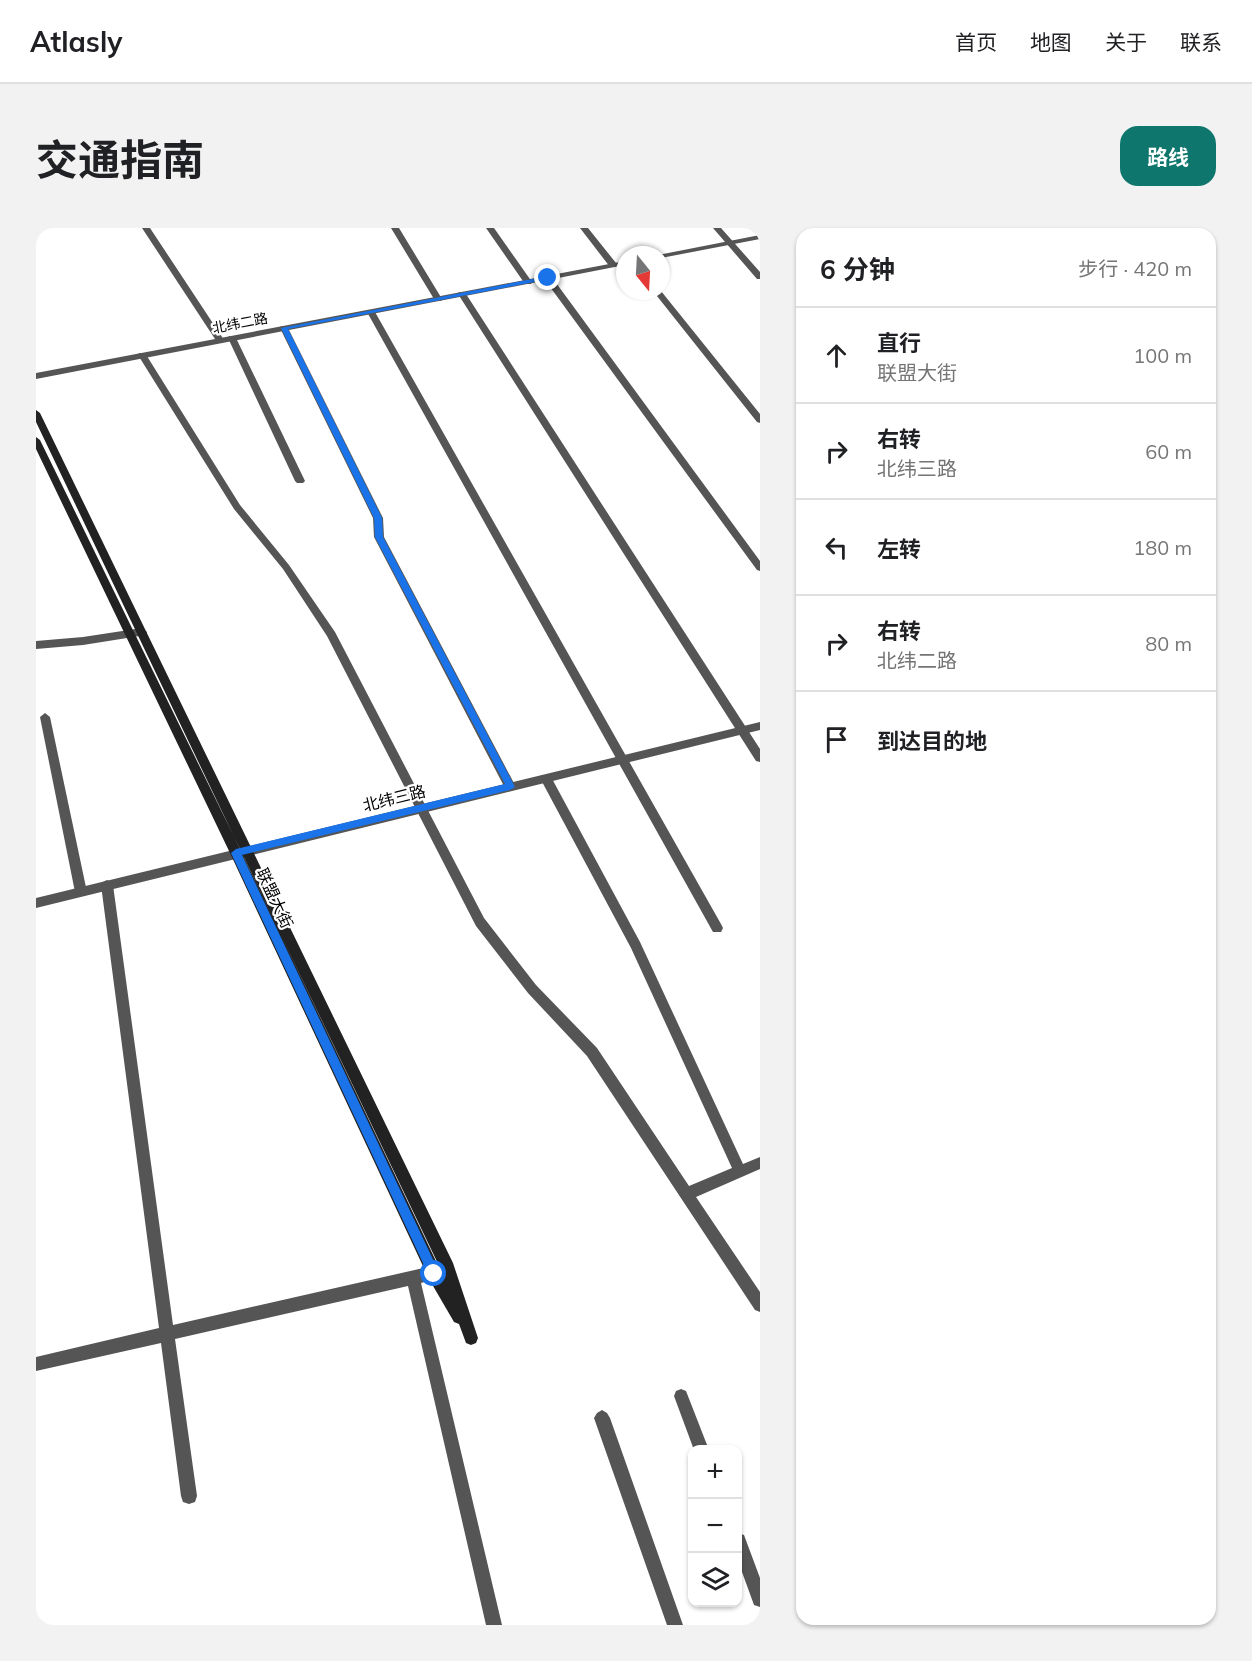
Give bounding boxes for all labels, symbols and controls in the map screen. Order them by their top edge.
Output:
text: Atlasly [30,24,122,59]
text: 首页 [955,29,997,55]
text: 地图 [1030,29,1072,55]
text: 关于 [1105,29,1147,55]
text: 联系 [1180,29,1222,55]
button: 路线 [1120,126,1216,186]
text: 交通指南 [36,133,204,186]
north arrow [616,246,670,300]
text: 6 分钟 [820,253,895,286]
text: 步行 · 420 m [1078,256,1192,281]
route end [534,264,560,290]
street label: 北纬二路 [211,309,269,337]
text: 直行 [877,329,921,357]
icon: ahead [820,339,853,372]
text: 100 m [1133,343,1192,368]
text: 联盟大街 [877,360,957,385]
text: 右转 [877,425,921,453]
icon: right [820,435,853,468]
text: 60 m [1145,439,1192,464]
text: 北纬三路 [877,456,957,481]
icon: left [820,531,853,564]
text: 左转 [877,535,921,563]
text: 180 m [1133,535,1192,560]
text: 右转 [877,617,921,645]
icon: right [820,627,853,660]
text: 80 m [1145,631,1192,656]
text: 北纬二路 [877,648,957,673]
icon: arrive [820,723,853,756]
text: 到达目的地 [877,727,987,755]
street label: 北纬三路 [361,781,427,815]
street label: 联盟大街 [252,865,298,931]
route start [420,1260,446,1286]
map controls [688,1445,742,1607]
button: + [688,1445,742,1499]
button: − [688,1499,742,1553]
button: layers [688,1553,742,1607]

